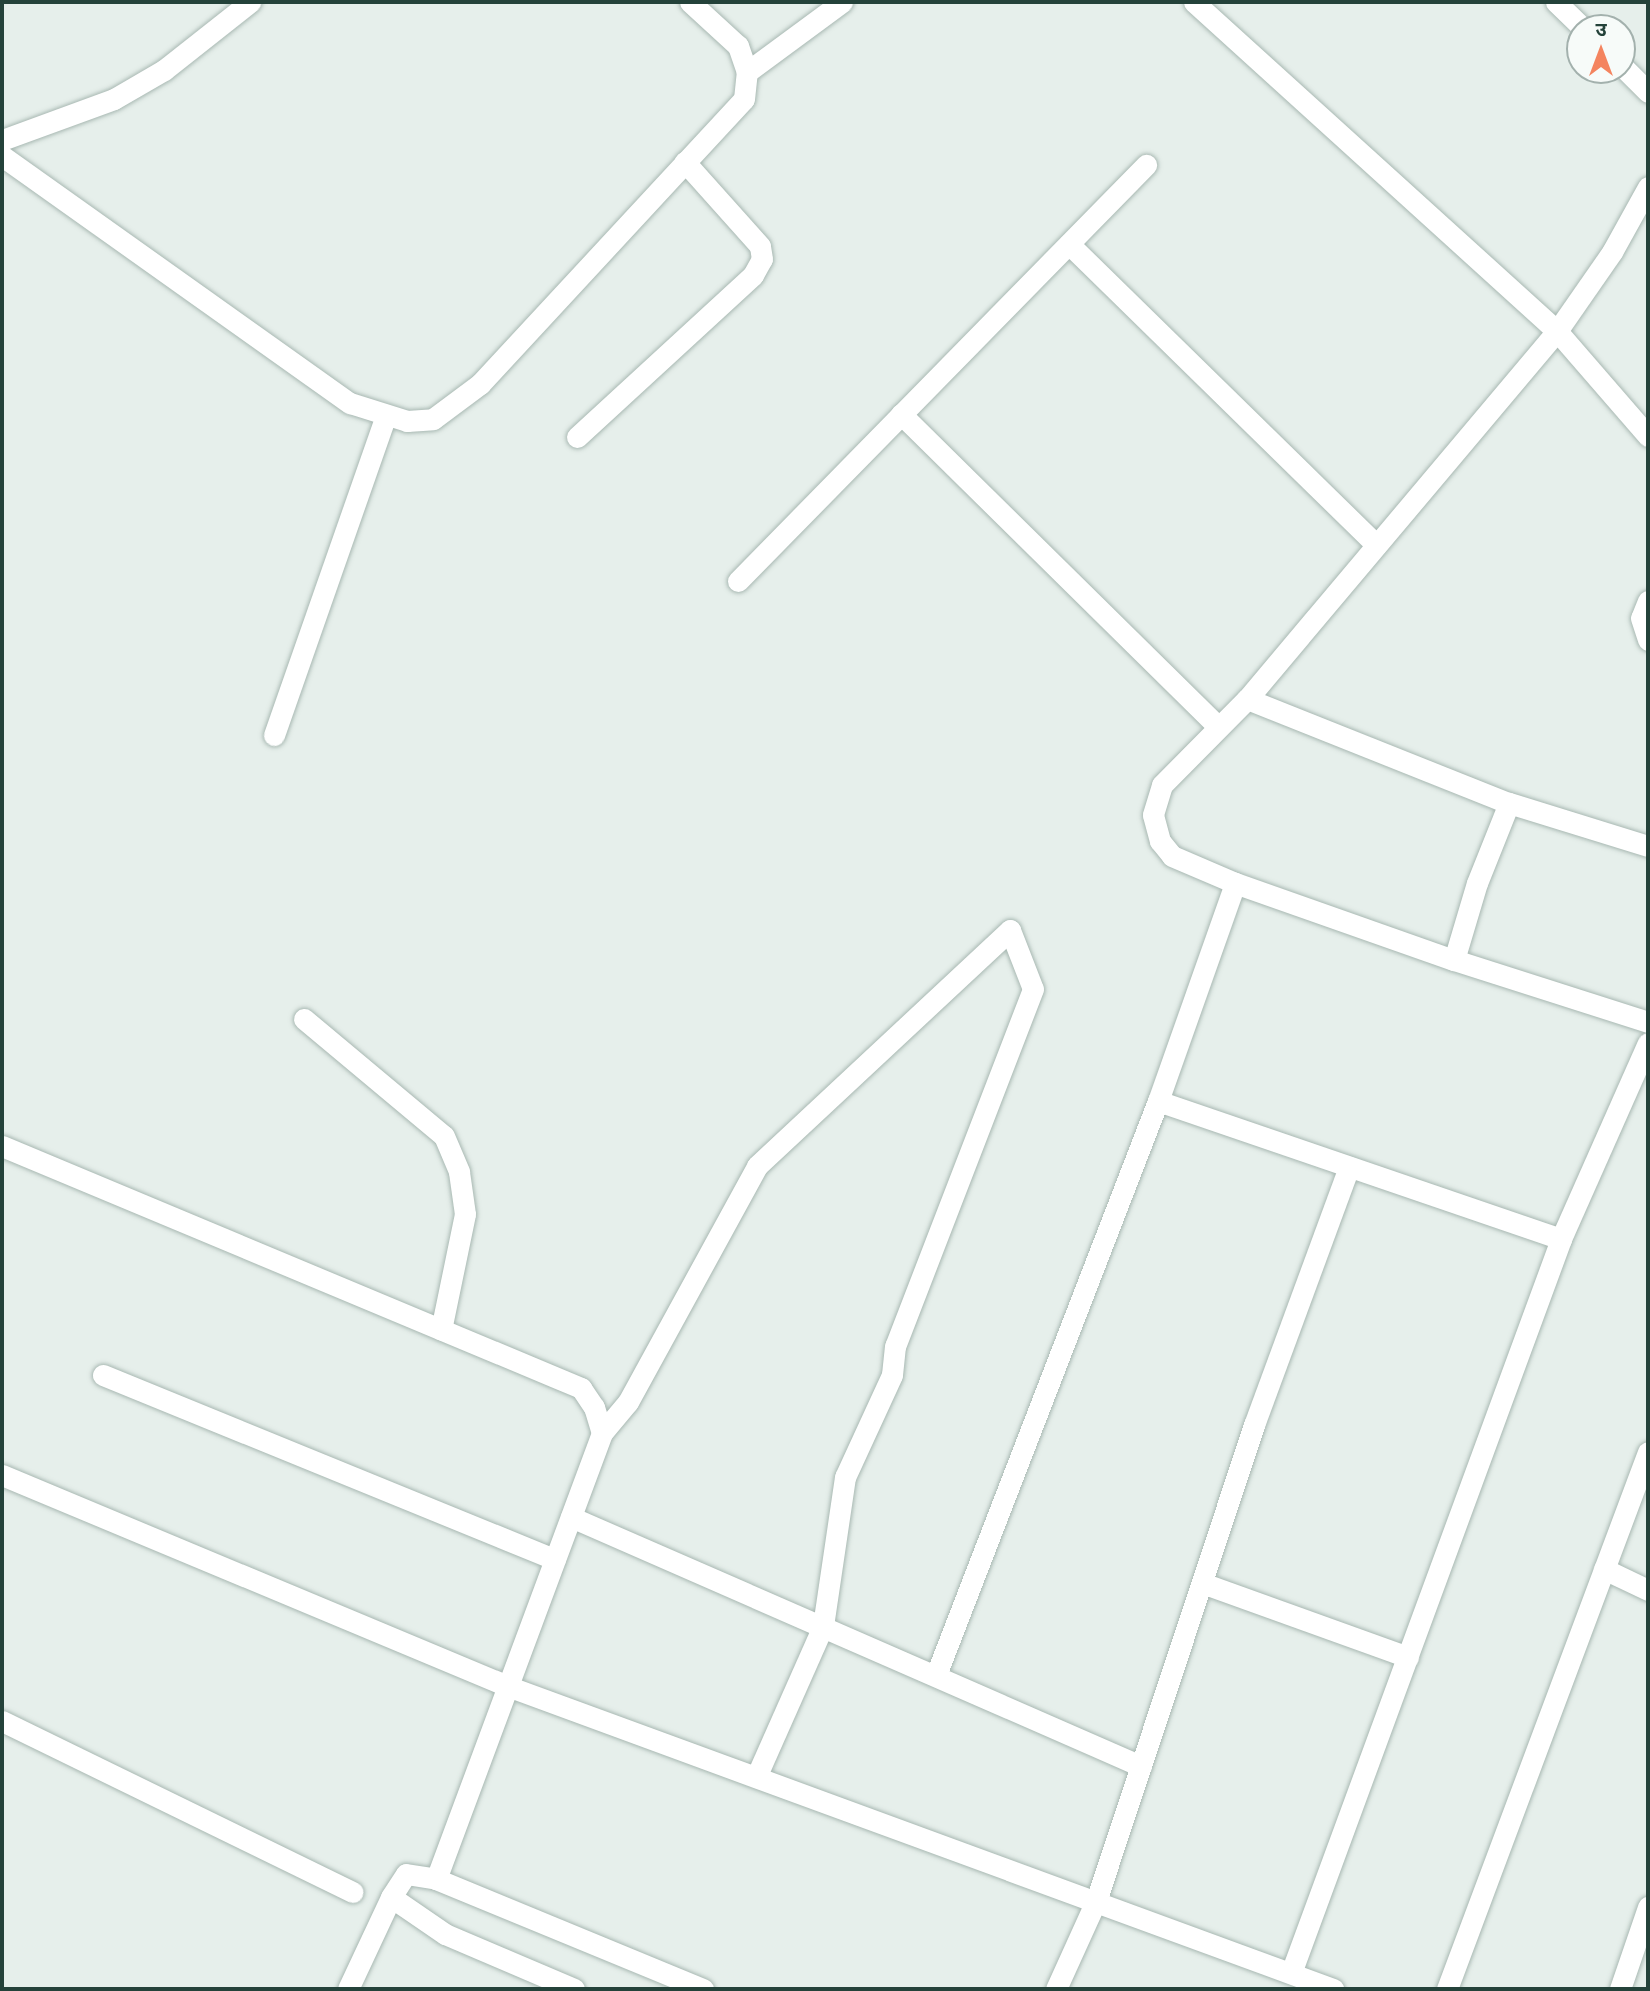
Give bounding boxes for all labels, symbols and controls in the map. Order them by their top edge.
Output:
north arrow [1566,14,1636,84]
text: उ [1595,16,1607,43]

